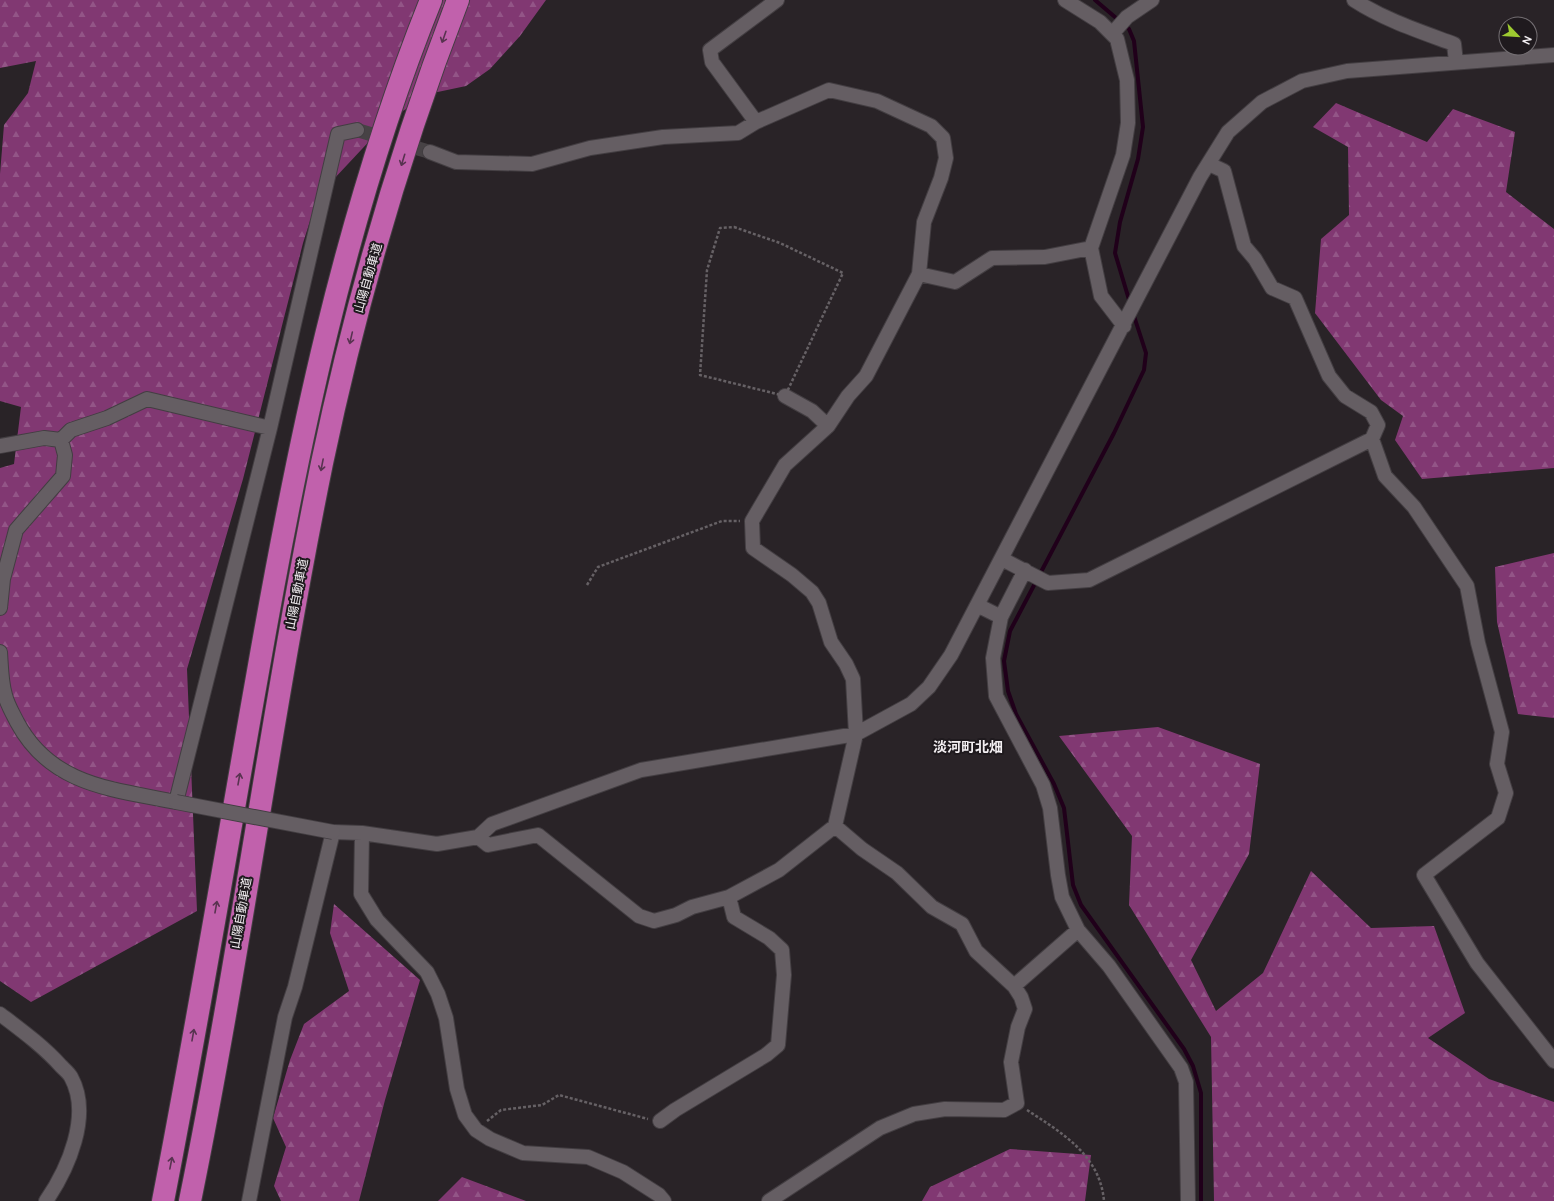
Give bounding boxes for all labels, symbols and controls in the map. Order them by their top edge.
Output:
north arrow [1498,16,1538,56]
one-way arrow [440,30,448,42]
text: N [1519,34,1535,47]
one-way arrow [399,153,406,166]
street label: 山陽自動車道 [350,241,386,315]
one-way arrow [347,332,355,345]
one-way arrow [317,458,325,471]
street label: 山陽自動車道 [282,557,312,631]
district label: 淡河町北畑 [933,738,1003,756]
one-way arrow [235,773,243,786]
street label: 山陽自動車道 [227,876,255,950]
one-way arrow [212,901,220,914]
one-way arrow [190,1029,198,1042]
one-way arrow [167,1157,175,1170]

